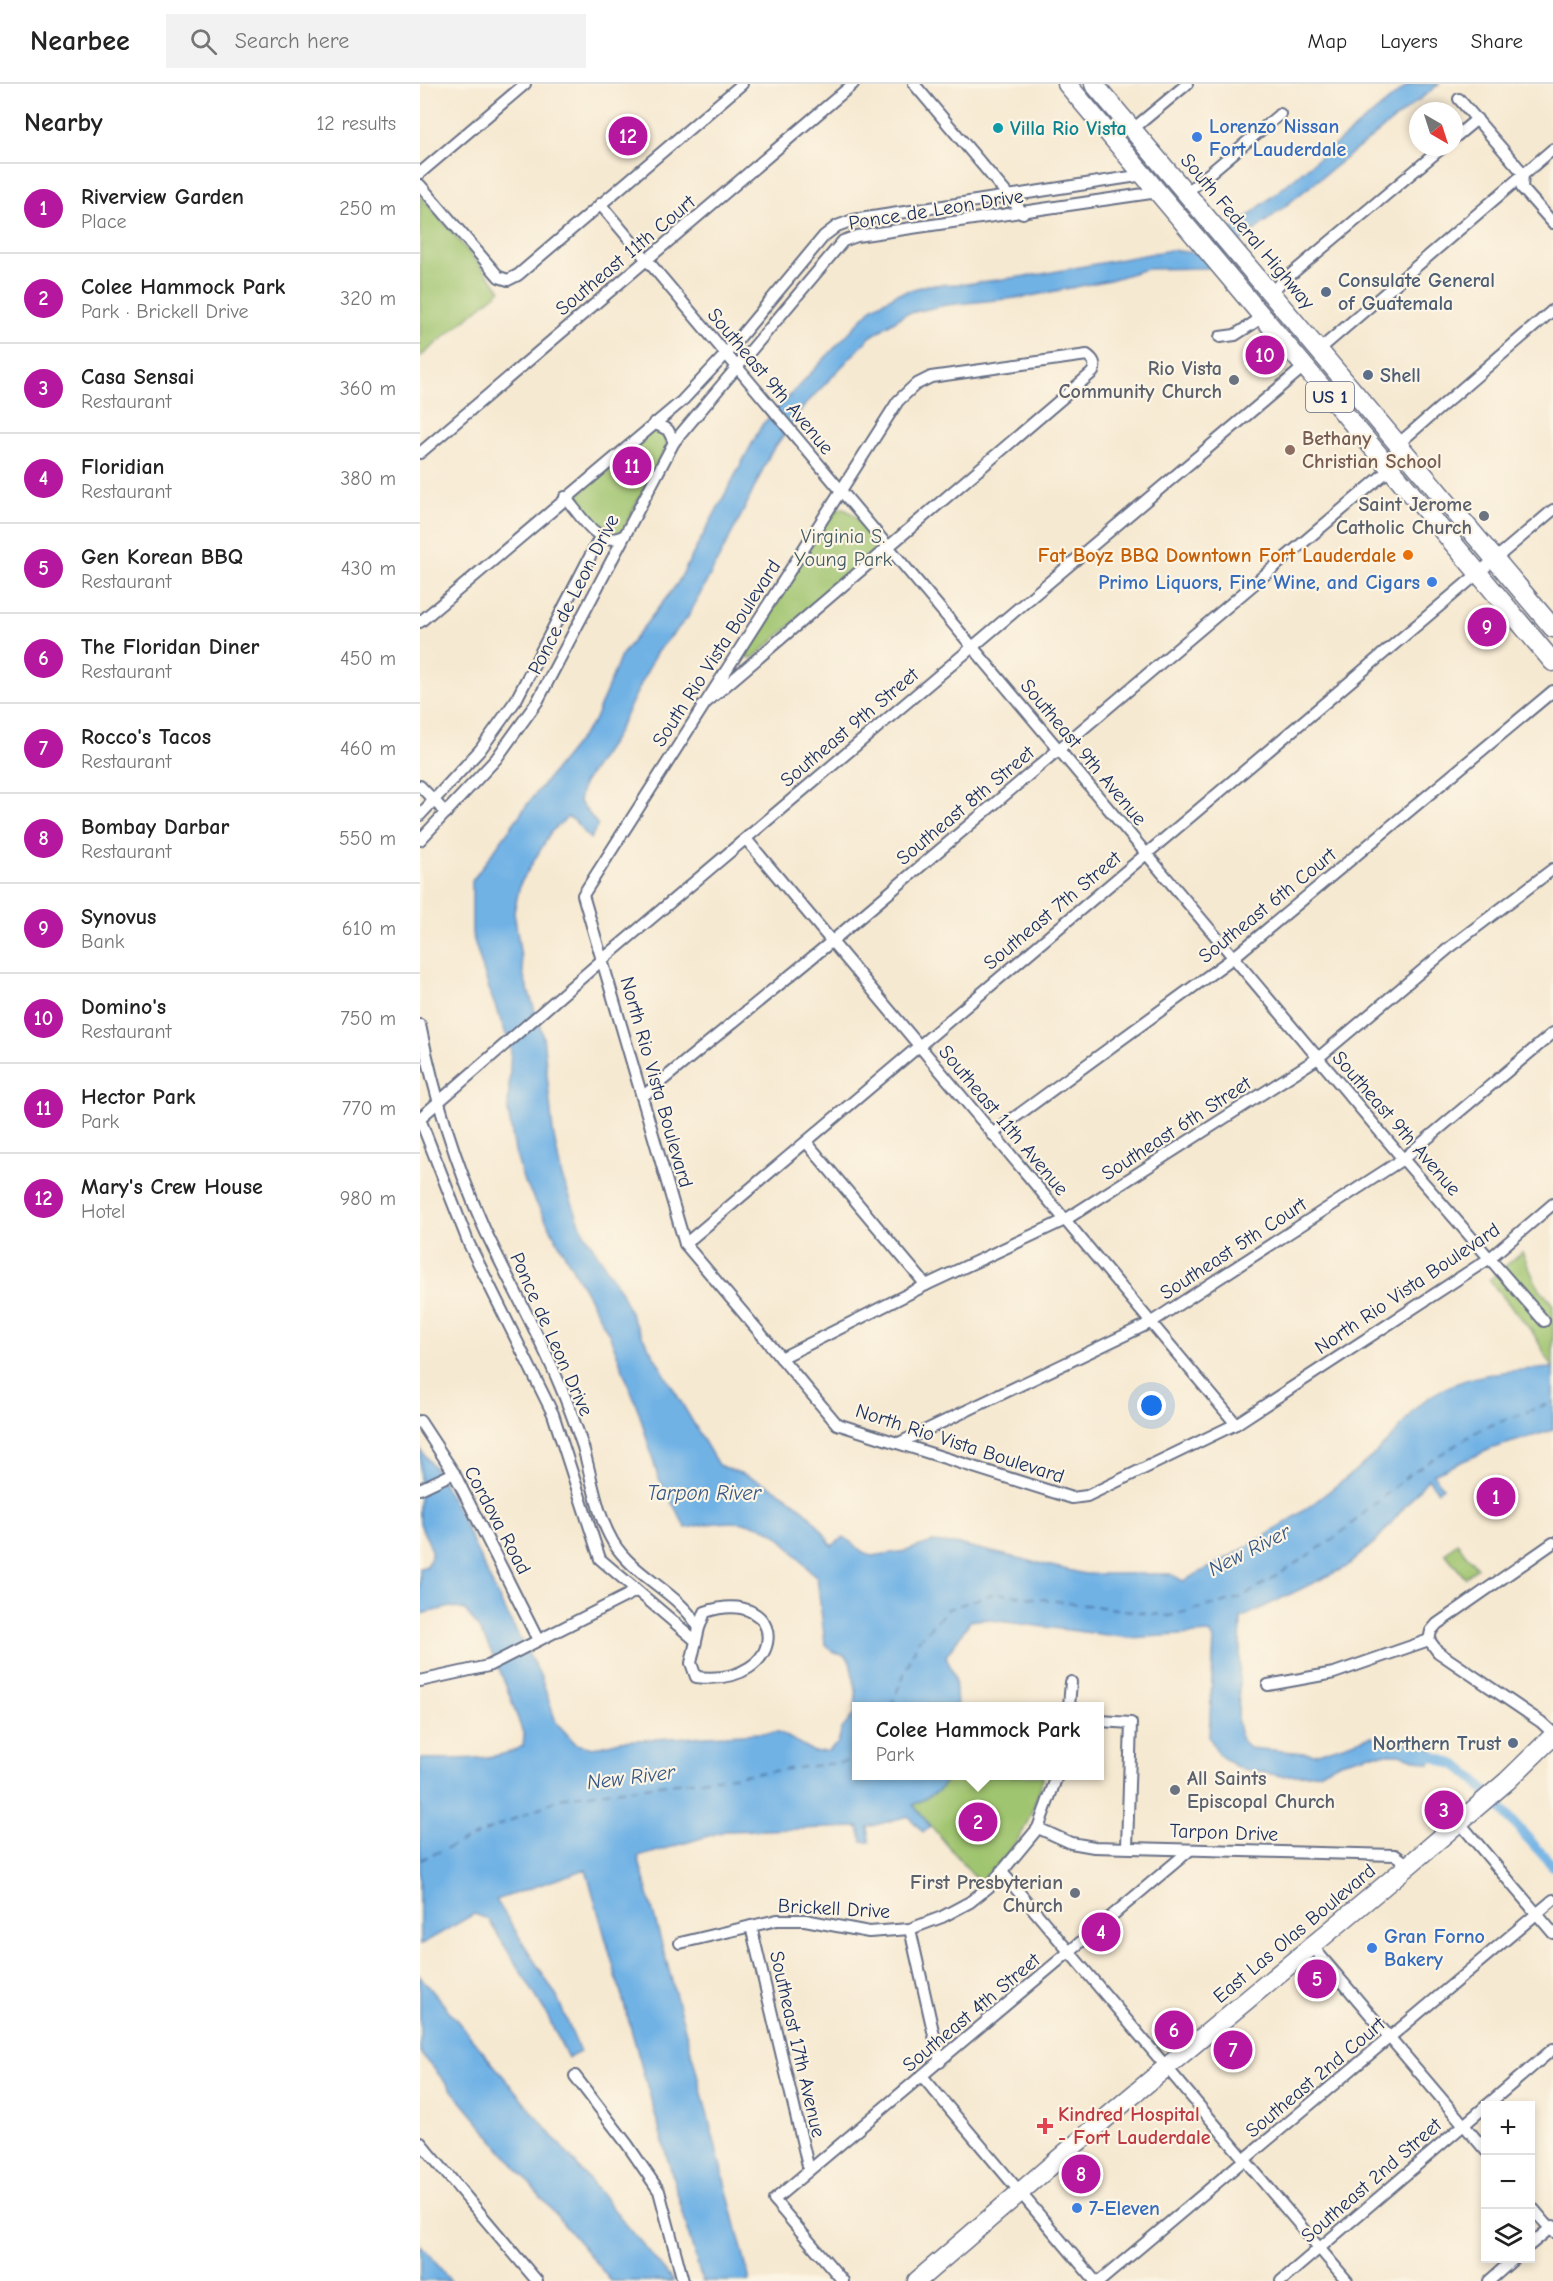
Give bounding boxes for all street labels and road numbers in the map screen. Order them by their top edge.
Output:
street label: South Federal Highway [1176,149,1319,314]
street label: Ponce de Leon Drive [847,184,1025,235]
street label: Southeast 11th Court [551,189,701,320]
street label: Southeast 9th Avenue [703,303,839,459]
road number: US 1 [1306,382,1354,412]
street label: Ponce de Leon Drive [523,510,624,678]
street label: South Rio Vista Boulevard [647,555,785,751]
street label: Southeast 9th Street [776,662,924,792]
street label: Southeast 9th Avenue [1016,674,1152,830]
street label: Southeast 8th Street [892,740,1040,870]
street label: Southeast 6th Court [1194,842,1342,968]
street label: Southeast 7th Street [979,845,1127,974]
street label: North Rio Vista Boulevard [615,974,698,1190]
street label: Southeast 11th Avenue [934,1040,1073,1200]
street label: Southeast 9th Avenue [1328,1046,1466,1200]
street label: Southeast 6th Street [1097,1071,1256,1185]
street label: Southeast 5th Court [1156,1192,1312,1304]
street label: North Rio Vista Boulevard [1310,1218,1504,1359]
street label: Ponce de Leon Drive [505,1249,598,1420]
street label: North Rio Vista Boulevard [853,1399,1067,1488]
street label: Cordova Road [459,1462,536,1578]
street label: Tarpon Drive [1169,1819,1279,1846]
street label: East Las Olas Boulevard [1209,1859,1380,2008]
street label: Brickell Drive [777,1894,891,1923]
street label: Southeast 4th Street [898,1947,1046,2077]
street label: Southeast 17th Avenue [765,1949,830,2140]
street label: Southeast 2nd Court [1241,2012,1391,2142]
street label: Southeast 2nd Street [1297,2112,1447,2248]

